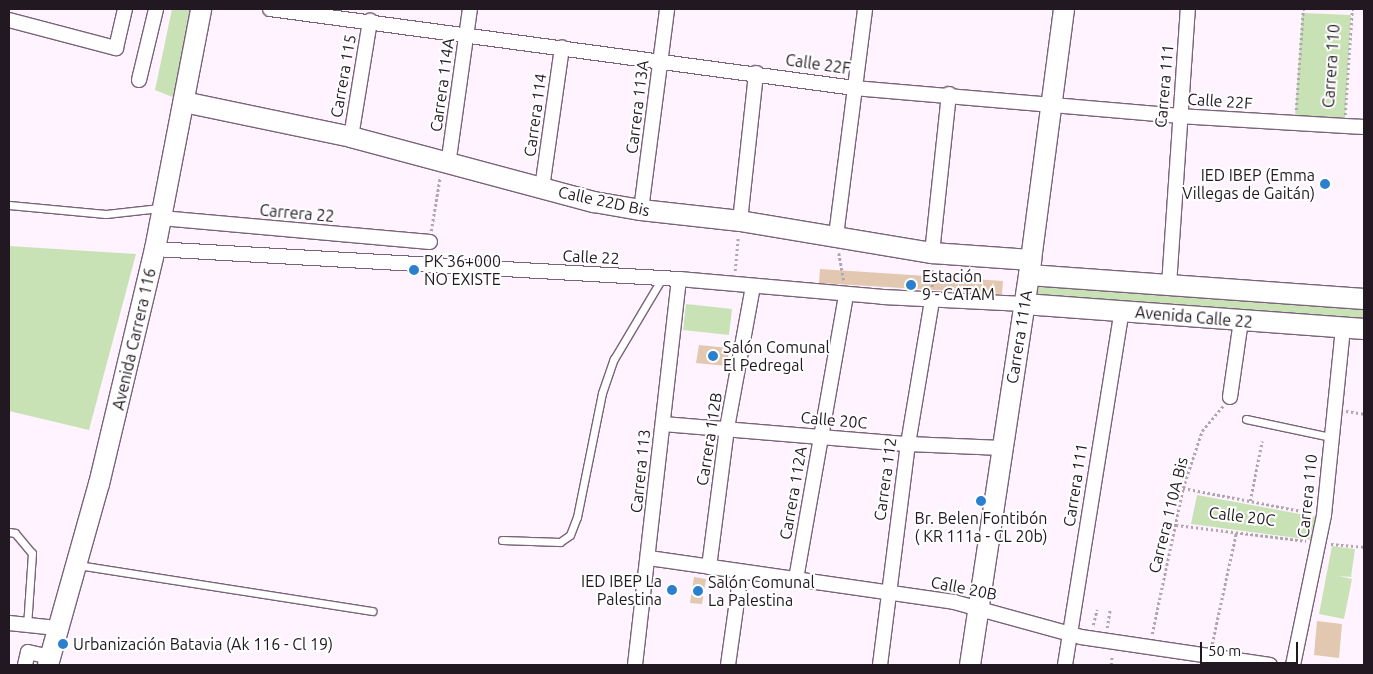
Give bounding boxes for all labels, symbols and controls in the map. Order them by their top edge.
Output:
street label: Carrera 110 [1318,23,1344,109]
street label: Carrera 115 [326,33,360,119]
street label: Carrera 114A [426,37,458,133]
street label: Carrera 111 [1151,43,1177,129]
street label: Calle 22F [784,50,852,78]
street label: Carrera 113A [622,59,652,155]
street label: Carrera 114 [520,72,550,158]
street label: Calle 22F [1187,89,1253,113]
place label: IED IBEP (Emma Villegas de Gaitán) [1182,165,1315,203]
marker: IED IBEP (Emma Villegas de Gaitán) [1319,178,1331,190]
street label: Calle 22D Bis [557,182,651,220]
street label: Carrera 22 [259,200,335,226]
street label: Calle 22 [562,246,620,268]
place label: PK 36+000 NO EXISTE [424,251,501,289]
marker: PK 36+000 NO EXISTE [408,264,420,276]
street label: Avenida Carrera 116 [108,266,160,412]
place label: Estación 9 - CATAM [922,266,995,304]
marker: Estación 9 - CATAM [904,278,918,292]
street label: Carrera 111A [1002,289,1036,385]
street label: Avenida Calle 22 [1134,302,1254,332]
place label: Salón Comunal El Pedregal [723,337,830,375]
marker: Salón Comunal El Pedregal [707,350,719,362]
street label: Carrera 112B [692,391,726,487]
street label: Calle 20C [800,408,868,432]
street label: Carrera 113 [626,428,654,514]
street label: Carrera 112 [870,436,900,522]
street label: Carrera 111 [1059,442,1091,528]
street label: Carrera 112A [775,445,811,541]
street label: Carrera 110 [1293,453,1321,539]
street label: Carrera 110A Bis [1144,455,1192,575]
marker: Br. Belen Fontibón ( KR 111a - CL 20b) [975,495,987,507]
street label: Calle 20C [1208,502,1276,530]
place label: Br. Belen Fontibón ( KR 111a - CL 20b) [914,508,1048,546]
place label: IED IBEP La Palestina [581,571,662,609]
place label: Salón Comunal La Palestina [708,572,815,610]
street label: Calle 20B [929,572,999,604]
marker: IED IBEP La Palestina [666,584,678,596]
marker: Salón Comunal La Palestina [692,585,704,597]
scale bar [1203,632,1300,664]
place label: Urbanización Batavia (Ak 116 - Cl 19) [73,634,333,654]
marker: Urbanización Batavia (Ak 116 - Cl 19) [57,638,69,650]
text: 50 m [1208,642,1241,659]

